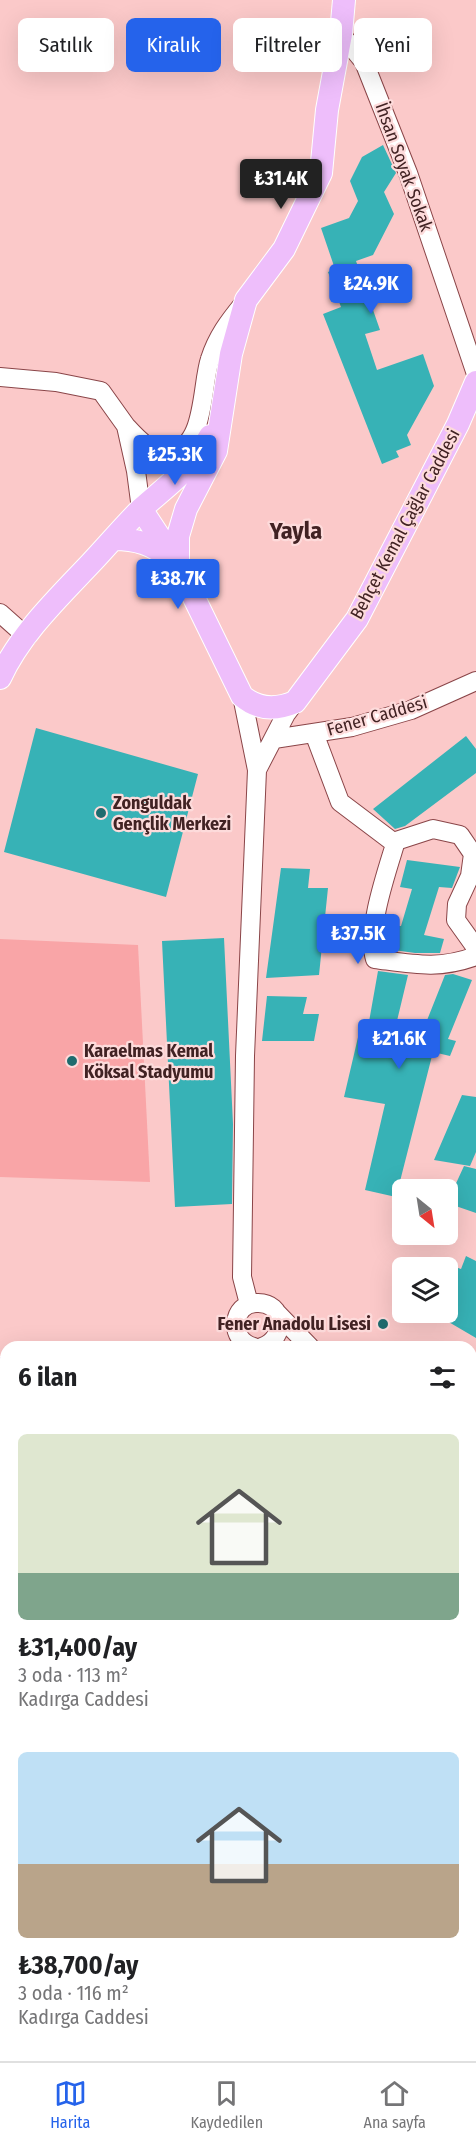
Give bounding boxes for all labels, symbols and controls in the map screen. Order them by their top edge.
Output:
chip: Satılık [18,18,114,72]
chip: Kiralık [126,18,221,72]
chip: Filtreler [233,18,342,72]
chip: Yeni [354,18,432,72]
street label: İhsan Soyak Sokak [370,100,438,235]
pin: ₺31.4K [232,159,330,210]
text: ₺31.4K [254,166,308,190]
pin: ₺24.9K [322,264,420,315]
text: ₺24.9K [343,271,399,295]
street label: Behçet Kemal Çağlar Caddesi [345,425,465,623]
pin: ₺25.3K [126,435,224,486]
text: ₺25.3K [147,442,203,466]
district label: Yayla [269,517,322,545]
pin: ₺38.7K [129,559,227,610]
text: ₺38.7K [150,566,206,590]
street label: Fener Caddesi [324,691,430,741]
place label: Zonguldak Gençlik Merkezi [113,792,231,835]
marker: Zonguldak Gençlik Merkezi [94,806,108,820]
pin: ₺37.5K [309,914,407,965]
text: ₺37.5K [331,921,385,945]
pin: ₺21.6K [350,1019,448,1070]
text: ₺21.6K [372,1026,426,1050]
place label: Karaelmas Kemal Köksal Stadyumu [84,1040,213,1083]
marker: Karaelmas Kemal Köksal Stadyumu [65,1054,79,1068]
north arrow [392,1179,458,1245]
map controls [392,1179,458,1323]
button: layers [392,1257,458,1323]
place label: Fener Anadolu Lisesi [218,1313,371,1335]
marker: Fener Anadolu Lisesi [376,1317,390,1331]
icon: filters [426,1361,459,1394]
text: 6 ilan [18,1362,77,1393]
icon: home [185,1473,293,1581]
text: ₺31,400/ay [18,1632,137,1663]
text: 3 oda · 113 m² [18,1663,128,1687]
text: Kadırga Caddesi [18,1687,149,1711]
icon: home [185,1791,293,1899]
text: ₺38,700/ay [18,1950,138,1981]
text: 3 oda · 116 m² [18,1981,129,2005]
text: Kadırga Caddesi [18,2005,149,2029]
tab: Harita [50,2077,90,2132]
tab: Kaydedilen [191,2077,263,2132]
tab: Ana sayfa [364,2077,426,2132]

